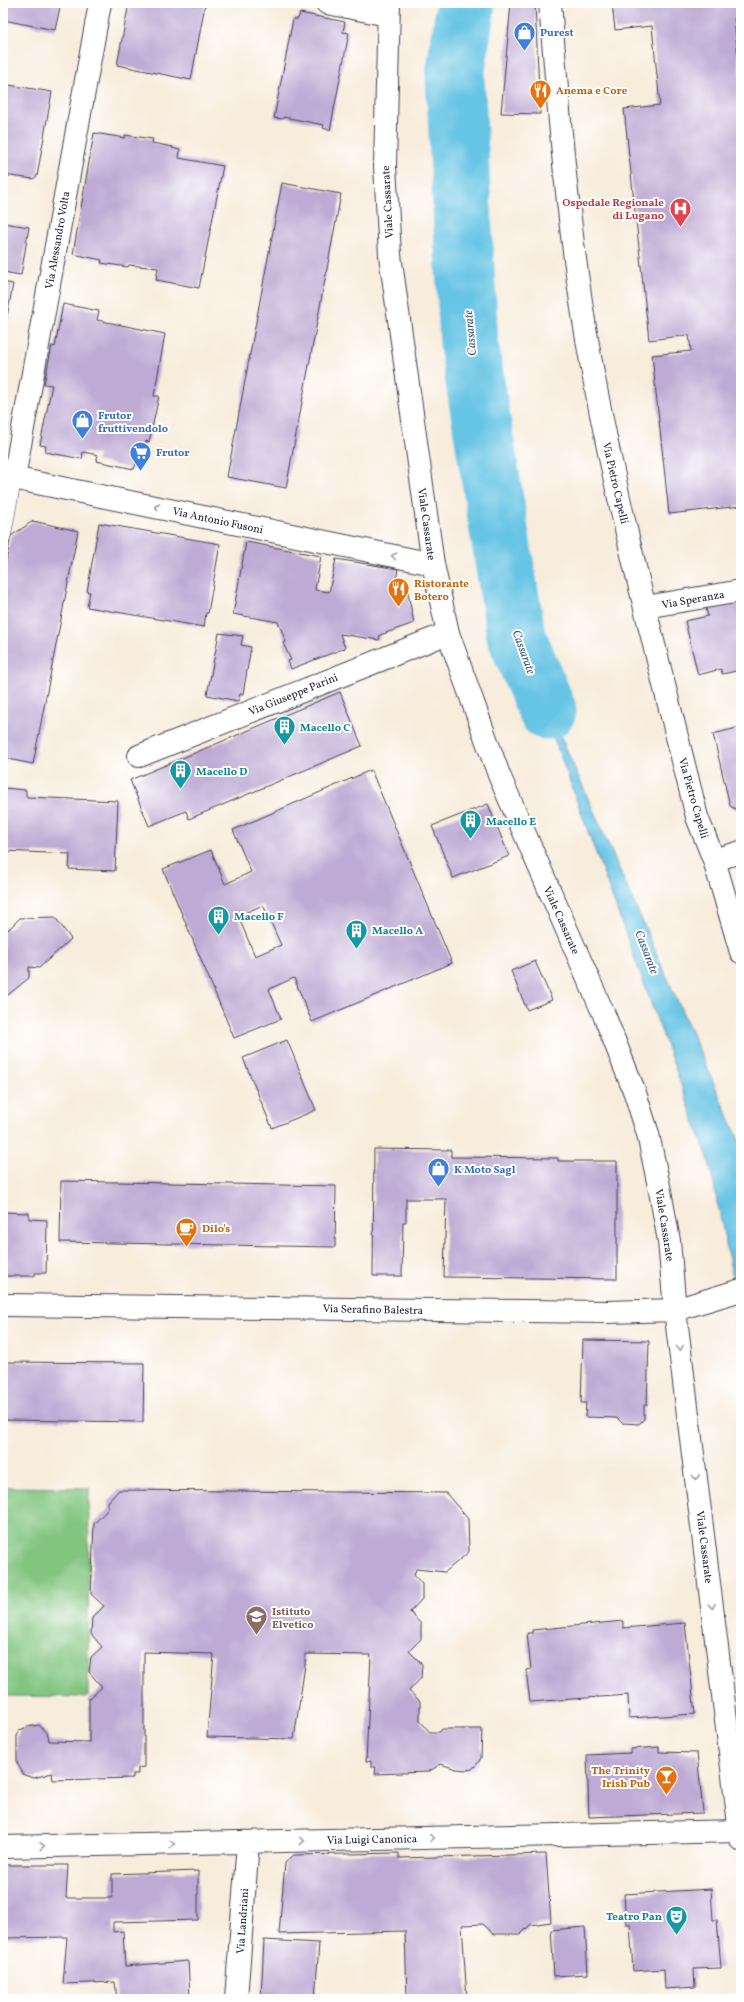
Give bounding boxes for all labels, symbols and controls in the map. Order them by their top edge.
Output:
shop icon: Purest [511,19,537,52]
place label: Purest [540,26,574,41]
restaurant icon: Anema e Core [527,77,553,110]
place label: Anema e Core [556,84,628,99]
street label: Viale Cassarate [379,165,398,239]
street label: Via Alessandro Volta [42,190,75,290]
hospital icon: Ospedale Regionale di Lugano [667,195,693,228]
place label: Ospedale Regionale di Lugano [562,196,664,224]
water label: Cassarate [461,309,481,356]
shop icon: Frutor fruttivendolo [70,408,96,441]
place label: Frutor fruttivendolo [98,409,168,437]
supermarket icon: Frutor [127,439,153,472]
street label: Via Pietro Capelli [598,441,631,526]
place label: Frutor [156,446,190,461]
street label: Viale Cassarate [413,487,438,561]
one-way arrow [154,504,160,512]
street label: Via Antonio Fusoni [171,505,264,538]
one-way arrow [391,552,398,560]
restaurant icon: Ristorante Botero [386,576,412,609]
place label: Ristorante Botero [414,577,469,605]
street label: Via Speranza [661,588,726,613]
water label: Cassarate [508,628,539,677]
street label: Via Giuseppe Parini [247,671,340,720]
building icon: Macello C [271,714,297,747]
place label: Macello C [300,721,350,736]
street label: Via Pietro Capelli [674,756,711,841]
building icon: Macello D [167,758,193,791]
place label: Macello D [196,765,247,780]
building icon: Macello E [458,808,484,841]
place label: Macello E [486,815,536,830]
street label: Viale Cassarate [539,884,582,957]
building icon: Macello F [206,903,232,936]
place label: Macello F [234,910,284,925]
building icon: Macello A [344,917,370,950]
place label: Macello A [372,924,423,939]
water label: Cassarate [630,928,662,977]
shop icon: K Moto Sagl [425,1156,451,1189]
place label: K Moto Sagl [454,1163,516,1178]
street label: Viale Cassarate [650,1188,677,1262]
cafe icon: Dilo's [174,1215,200,1248]
place label: Dilo's [202,1222,230,1237]
street label: Via Serafino Balestra [323,1302,424,1319]
one-way arrow [675,1345,684,1351]
one-way arrow [692,1474,701,1480]
street label: Viale Cassarate [692,1510,715,1584]
one-way arrow [707,1603,716,1609]
school or university icon: Istituto Elvetico [244,1604,270,1637]
place label: Istituto Elvetico [272,1605,313,1633]
bar icon: The Trinity Irish Pub [653,1763,679,1796]
place label: The Trinity Irish Pub [591,1764,651,1792]
street label: Via Luigi Canonica [327,1832,418,1849]
one-way arrow [429,1834,435,1842]
one-way arrow [299,1837,305,1845]
one-way arrow [169,1840,175,1848]
one-way arrow [39,1842,45,1850]
street label: Via Landriani [234,1888,253,1954]
theatre icon: Teatro Pan [664,1903,690,1936]
place label: Teatro Pan [606,1910,662,1925]

